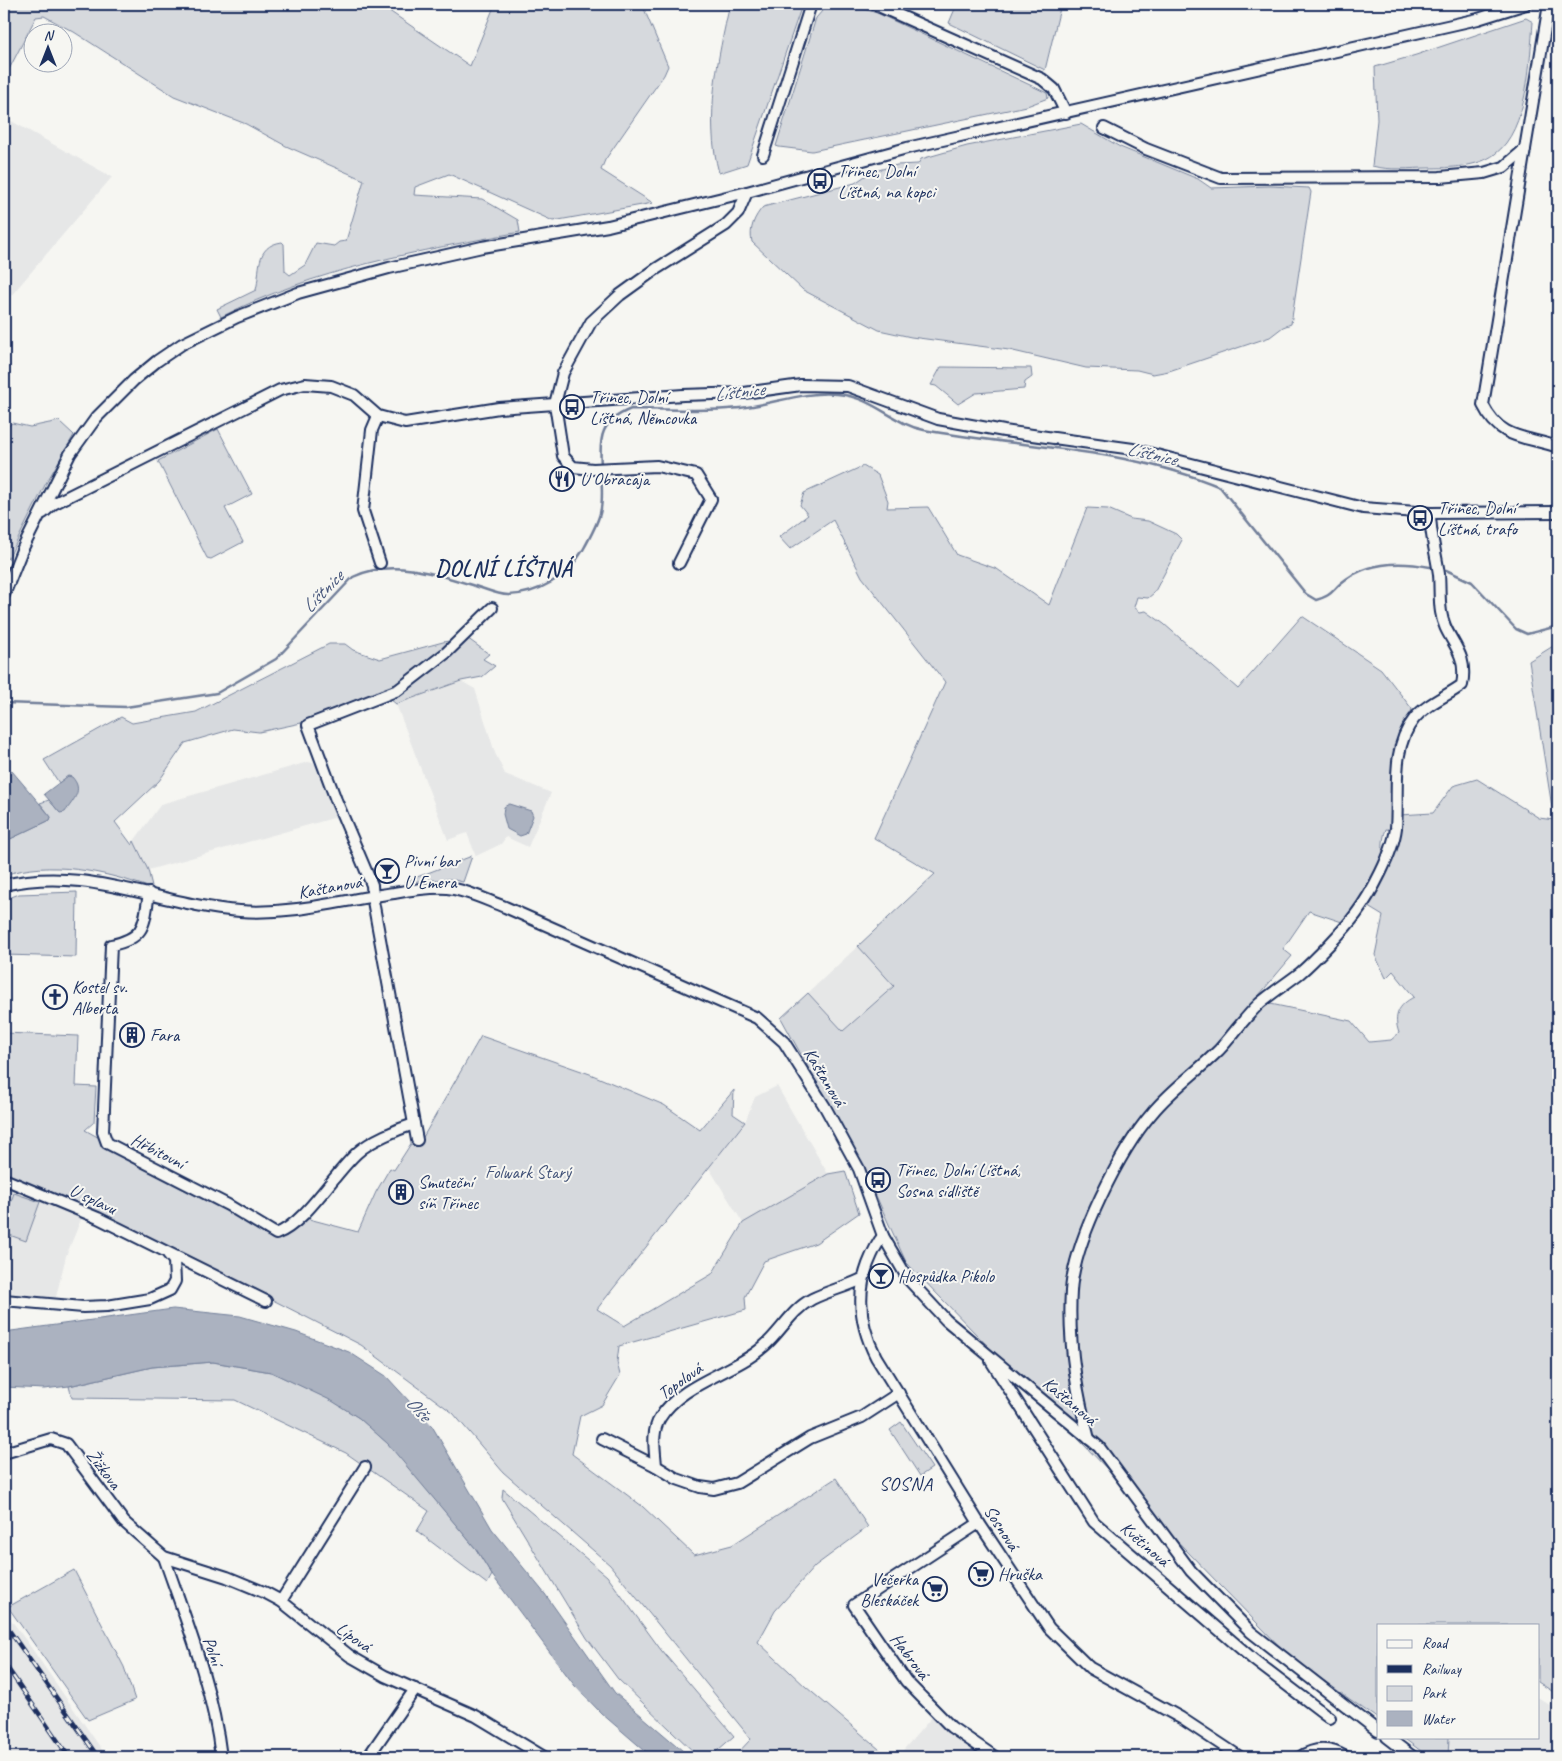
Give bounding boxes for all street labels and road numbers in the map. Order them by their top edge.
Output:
street label: Kaštanová [296,870,366,903]
street label: Kaštanová [799,1044,852,1112]
street label: Hřbitovní [127,1128,192,1176]
street label: U splavu [66,1179,121,1220]
street label: Topolová [654,1356,708,1404]
street label: Kaštanová [1038,1372,1103,1431]
street label: Žižkova [82,1445,127,1495]
street label: Sosnová [979,1501,1026,1556]
street label: Květinová [1116,1517,1176,1573]
street label: Lípová [332,1617,378,1658]
street label: Habrová [885,1628,936,1685]
street label: Polní [198,1634,229,1672]

